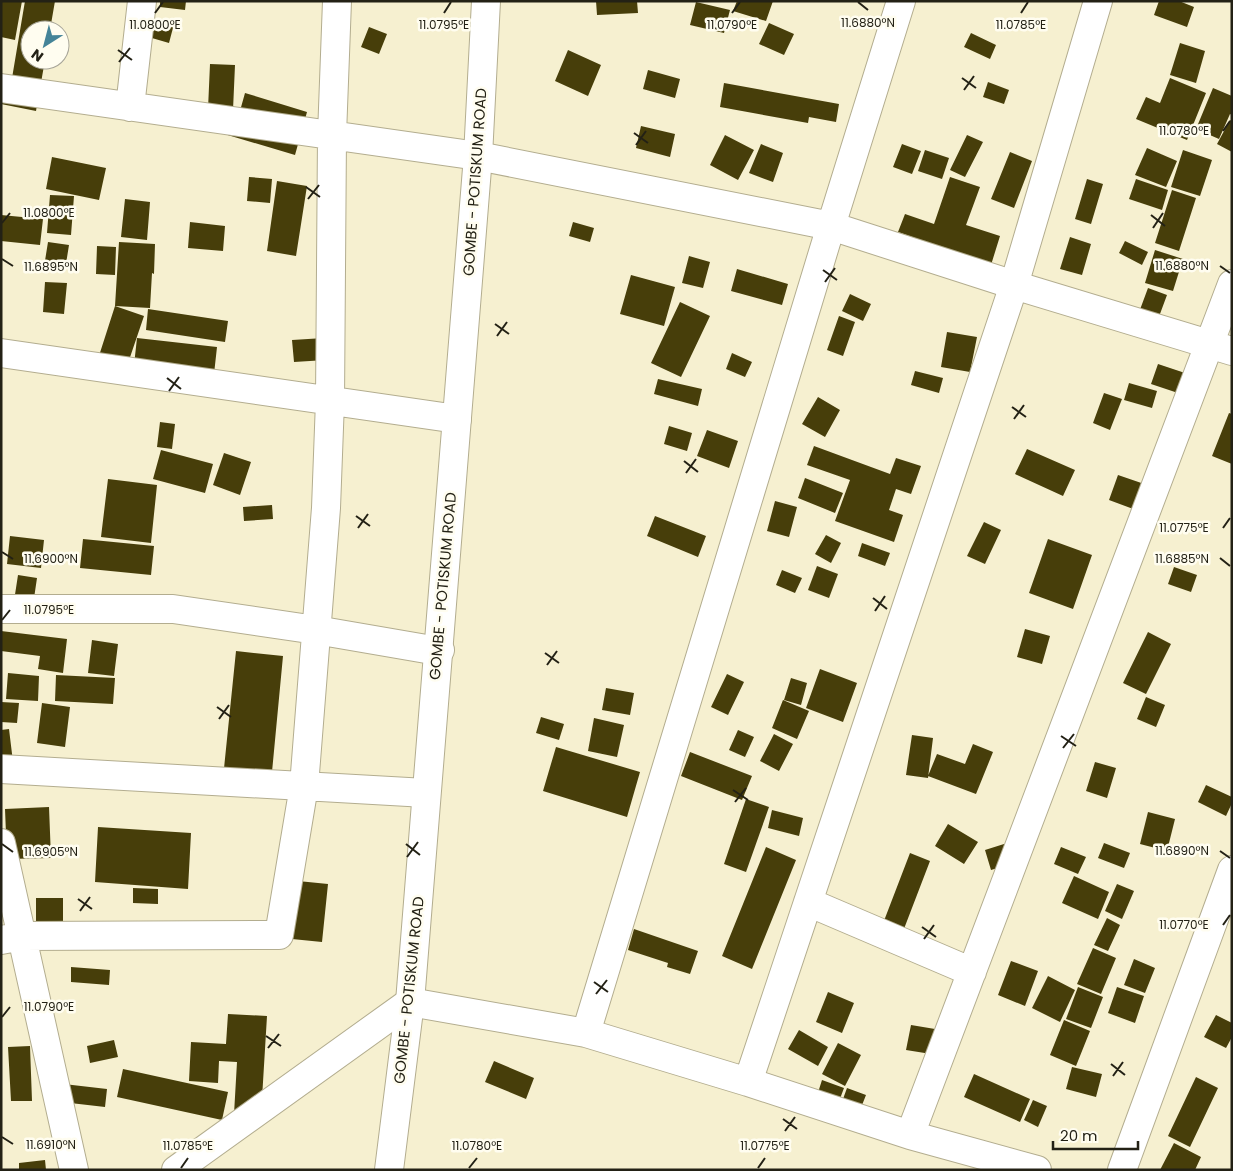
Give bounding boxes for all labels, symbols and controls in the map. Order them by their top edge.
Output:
text: 11.6880°N [841,14,895,31]
text: 11.0800°E [129,16,181,33]
text: 11.0795°E [419,16,469,33]
text: 11.0790°E [707,16,757,33]
text: 11.0785°E [996,16,1046,33]
north arrow [20,20,70,70]
text: N [27,44,47,67]
street label: GOMBE - POTISKUM ROAD [457,87,492,277]
text: 11.0780°E [1159,122,1209,139]
text: 11.0800°E [23,204,75,221]
text: 11.6880°N [1155,257,1209,274]
text: 11.6895°N [24,258,78,275]
street label: GOMBE - POTISKUM ROAD [424,491,461,681]
text: 11.0775°E [1159,519,1209,536]
text: 11.6900°N [24,550,78,567]
text: 11.6885°N [1155,550,1209,567]
text: 11.0795°E [24,601,74,618]
text: 11.6890°N [1155,842,1209,859]
text: 11.6905°N [24,843,78,860]
street label: GOMBE - POTISKUM ROAD [388,895,429,1085]
text: 11.0770°E [1159,916,1209,933]
text: 11.0790°E [24,998,74,1015]
scale bar [1053,1118,1138,1150]
text: 20 m [1060,1125,1098,1146]
text: 11.6910°N [26,1136,76,1153]
text: 11.0785°E [163,1137,213,1154]
text: 11.0780°E [452,1137,502,1154]
text: 11.0775°E [740,1137,790,1154]

